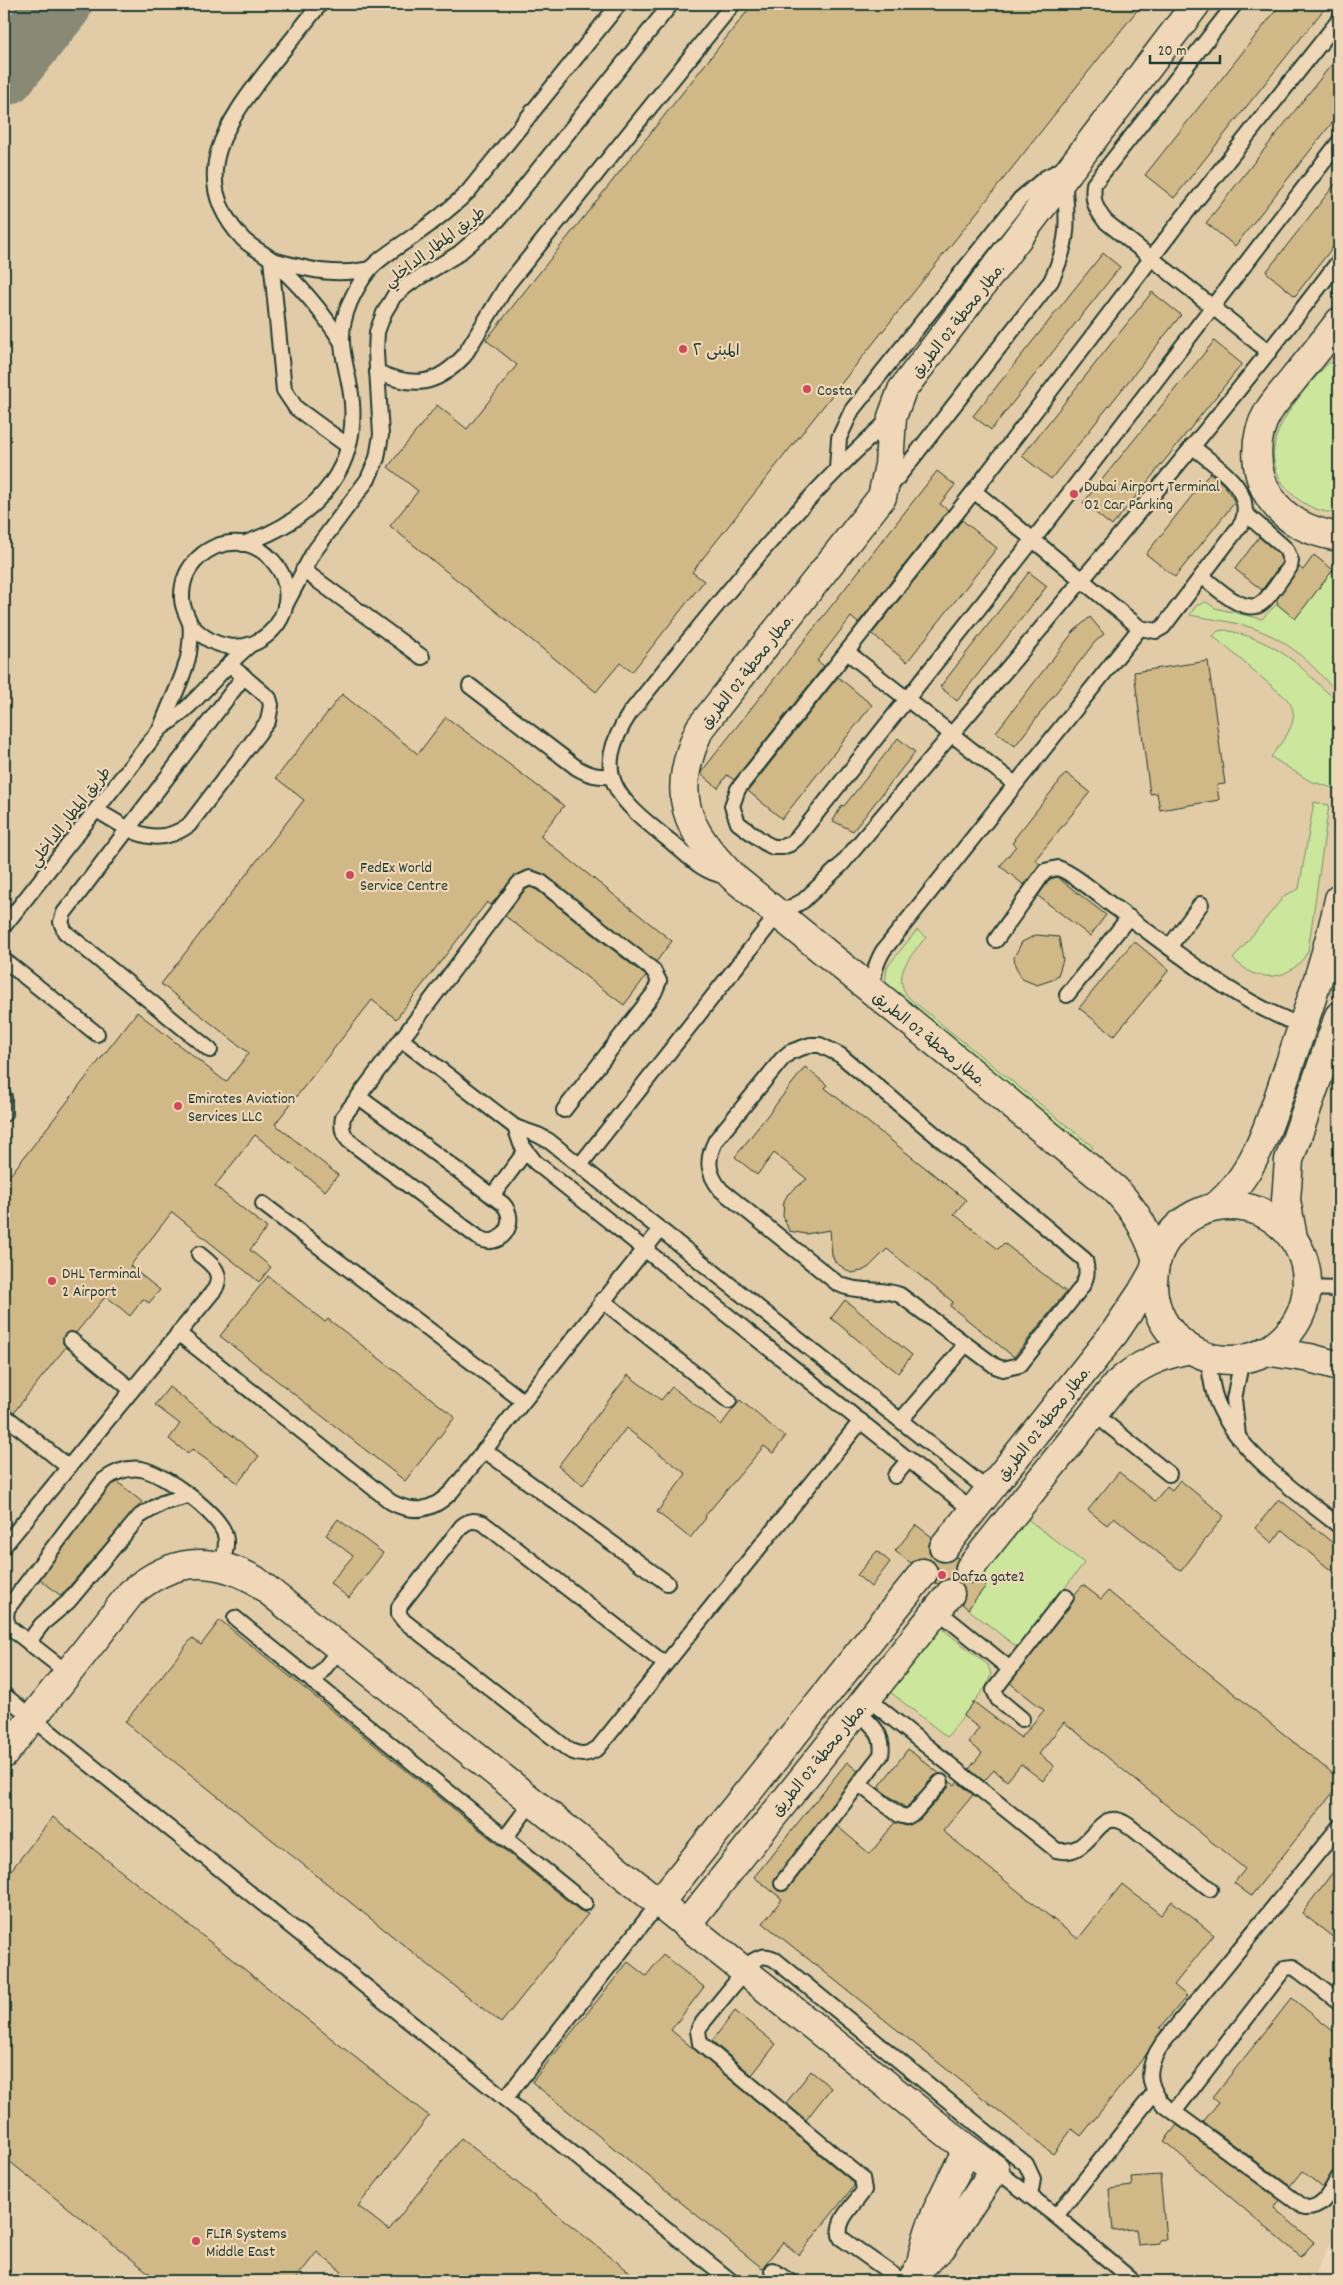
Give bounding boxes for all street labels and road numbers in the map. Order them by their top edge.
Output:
street label: طريق المطار الداخلي [380,202,492,295]
street label: مطار محطة 02 الطريق. [907,259,1011,384]
street label: مطار محطة 02 الطريق. [696,610,800,735]
street label: طريق المطار الداخلي [24,762,118,873]
street label: مطار محطة 02 الطريق. [867,987,990,1093]
street label: مطار محطة 02 الطريق. [993,1362,1097,1487]
street label: مطار محطة 02 الطريق. [767,1699,873,1822]

